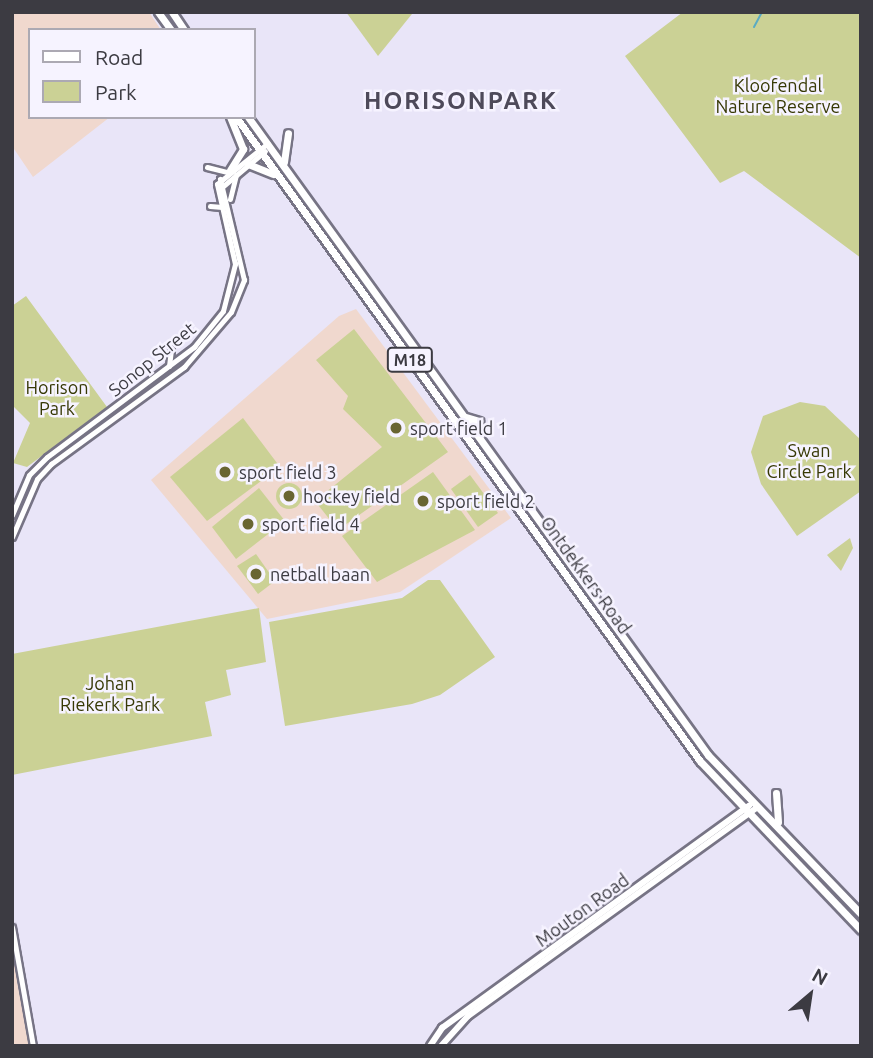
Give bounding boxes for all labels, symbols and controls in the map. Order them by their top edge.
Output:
legend [28,28,256,119]
text: Road [95,45,143,69]
park label: Kloofendal Nature Reserve [715,75,841,118]
text: Park [95,80,137,104]
district label: HORISONPARK [365,87,557,115]
street label: Sonop Street [104,317,200,401]
road number: M18 [386,348,434,372]
park label: Horison Park [26,377,88,420]
place label: sport field 1 [410,417,508,439]
marker: sport field 1 [388,420,404,436]
park label: Swan Circle Park [766,440,852,482]
place label: sport field 3 [239,461,337,483]
marker: sport field 3 [217,464,233,480]
place label: hockey field [303,485,400,507]
marker: hockey field [281,488,297,504]
place label: sport field 2 [437,490,535,512]
marker: sport field 2 [415,493,431,509]
street label: Ontdekkers Road [536,512,636,638]
place label: sport field 4 [262,513,360,535]
marker: sport field 4 [240,516,256,532]
place label: netball baan [270,563,370,585]
marker: netball baan [248,566,264,582]
park label: Johan Riekerk Park [60,673,160,716]
street label: Mouton Road [531,869,633,951]
north arrow [775,960,845,1030]
text: N [809,964,832,990]

